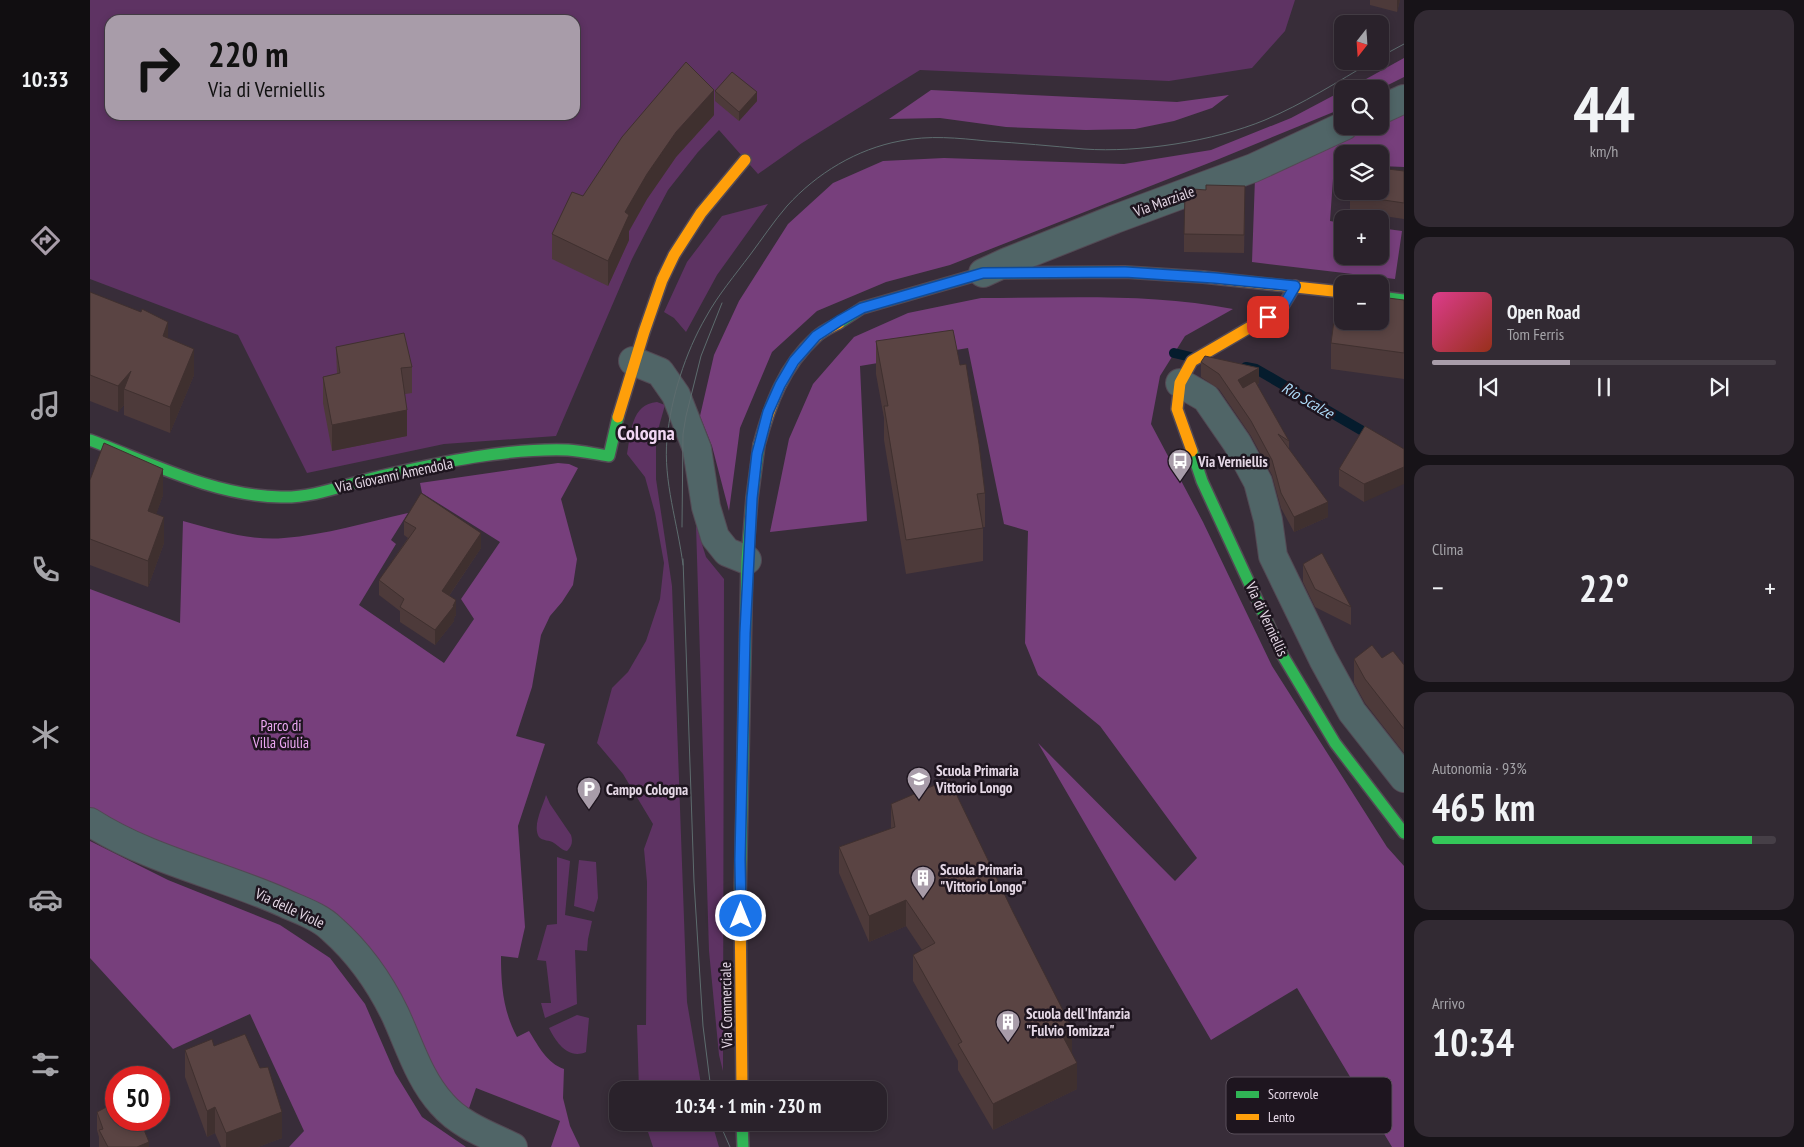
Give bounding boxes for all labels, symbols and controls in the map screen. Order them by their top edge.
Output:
north arrow [1334,15,1389,70]
map controls [1334,15,1389,330]
text: 220 m [208,31,289,77]
icon: right [125,35,190,100]
text: 10:33 [21,65,69,93]
text: 44 [1573,66,1635,150]
text: Via di Verniellis [208,75,325,103]
button: search [1334,80,1389,135]
text: km/h [1590,141,1618,161]
button: layers [1334,145,1389,200]
street label: Via Marziale [1130,181,1197,221]
button: + [1334,210,1389,265]
icon: directions [28,223,63,258]
button: − [1334,275,1389,330]
pin [1247,296,1289,338]
text: Open Road [1507,300,1580,324]
icon: arrive [1254,303,1282,331]
text: Tom Ferris [1507,324,1564,344]
icon: previous [1475,373,1503,401]
icon: pause [1590,373,1618,401]
icon: next [1705,373,1733,401]
water label: Rio Scalze [1279,377,1339,423]
icon: music [28,388,63,423]
district label: Cologna [617,420,675,446]
bus stop icon: Via Verniellis [1167,448,1193,482]
place label: Via Verniellis [1197,452,1268,471]
street label: Via Giovanni Amendola [333,453,454,497]
text: Clima [1432,539,1463,559]
icon: phone [28,552,63,587]
text: 22° [1579,563,1629,612]
text: − [1432,569,1444,606]
text: + [1764,569,1776,606]
street label: Via di Verniellis [1241,578,1292,659]
park label: Parco di Villa Giulia [252,716,309,752]
icon: climate [28,717,63,752]
text: Autonomia · 93% [1432,758,1527,778]
place label: Scuola Primaria Vittorio Longo [935,761,1019,797]
school or university icon: Scuola Primaria Vittorio Longo [906,766,932,800]
parking icon: Campo Cologna [576,776,602,810]
place label: Campo Cologna [606,780,688,799]
text: 465 km [1432,782,1535,831]
place label: Scuola Primaria "Vittorio Longo" [940,860,1027,896]
building icon: Scuola Primaria "Vittorio Longo" [910,865,936,899]
icon: car [28,882,63,917]
street label: Via delle Viole [251,883,328,932]
position arrow [714,889,766,941]
street label: Via Commerciale [716,962,736,1049]
text: Arrivo [1432,993,1465,1013]
place label: Scuola dell'Infanzia "Fulvio Tomizza" [1026,1004,1130,1040]
building icon: Scuola dell'Infanzia "Fulvio Tomizza" [995,1009,1021,1043]
text: 10:34 [1432,1017,1514,1066]
icon: filters [28,1047,63,1082]
speed limit sign: 50 [105,1066,170,1131]
legend [1226,1077,1392,1134]
text: Scorrevole [1268,1085,1319,1103]
text: 10:34 · 1 min · 230 m [675,1094,821,1118]
text: Lento [1268,1108,1295,1126]

